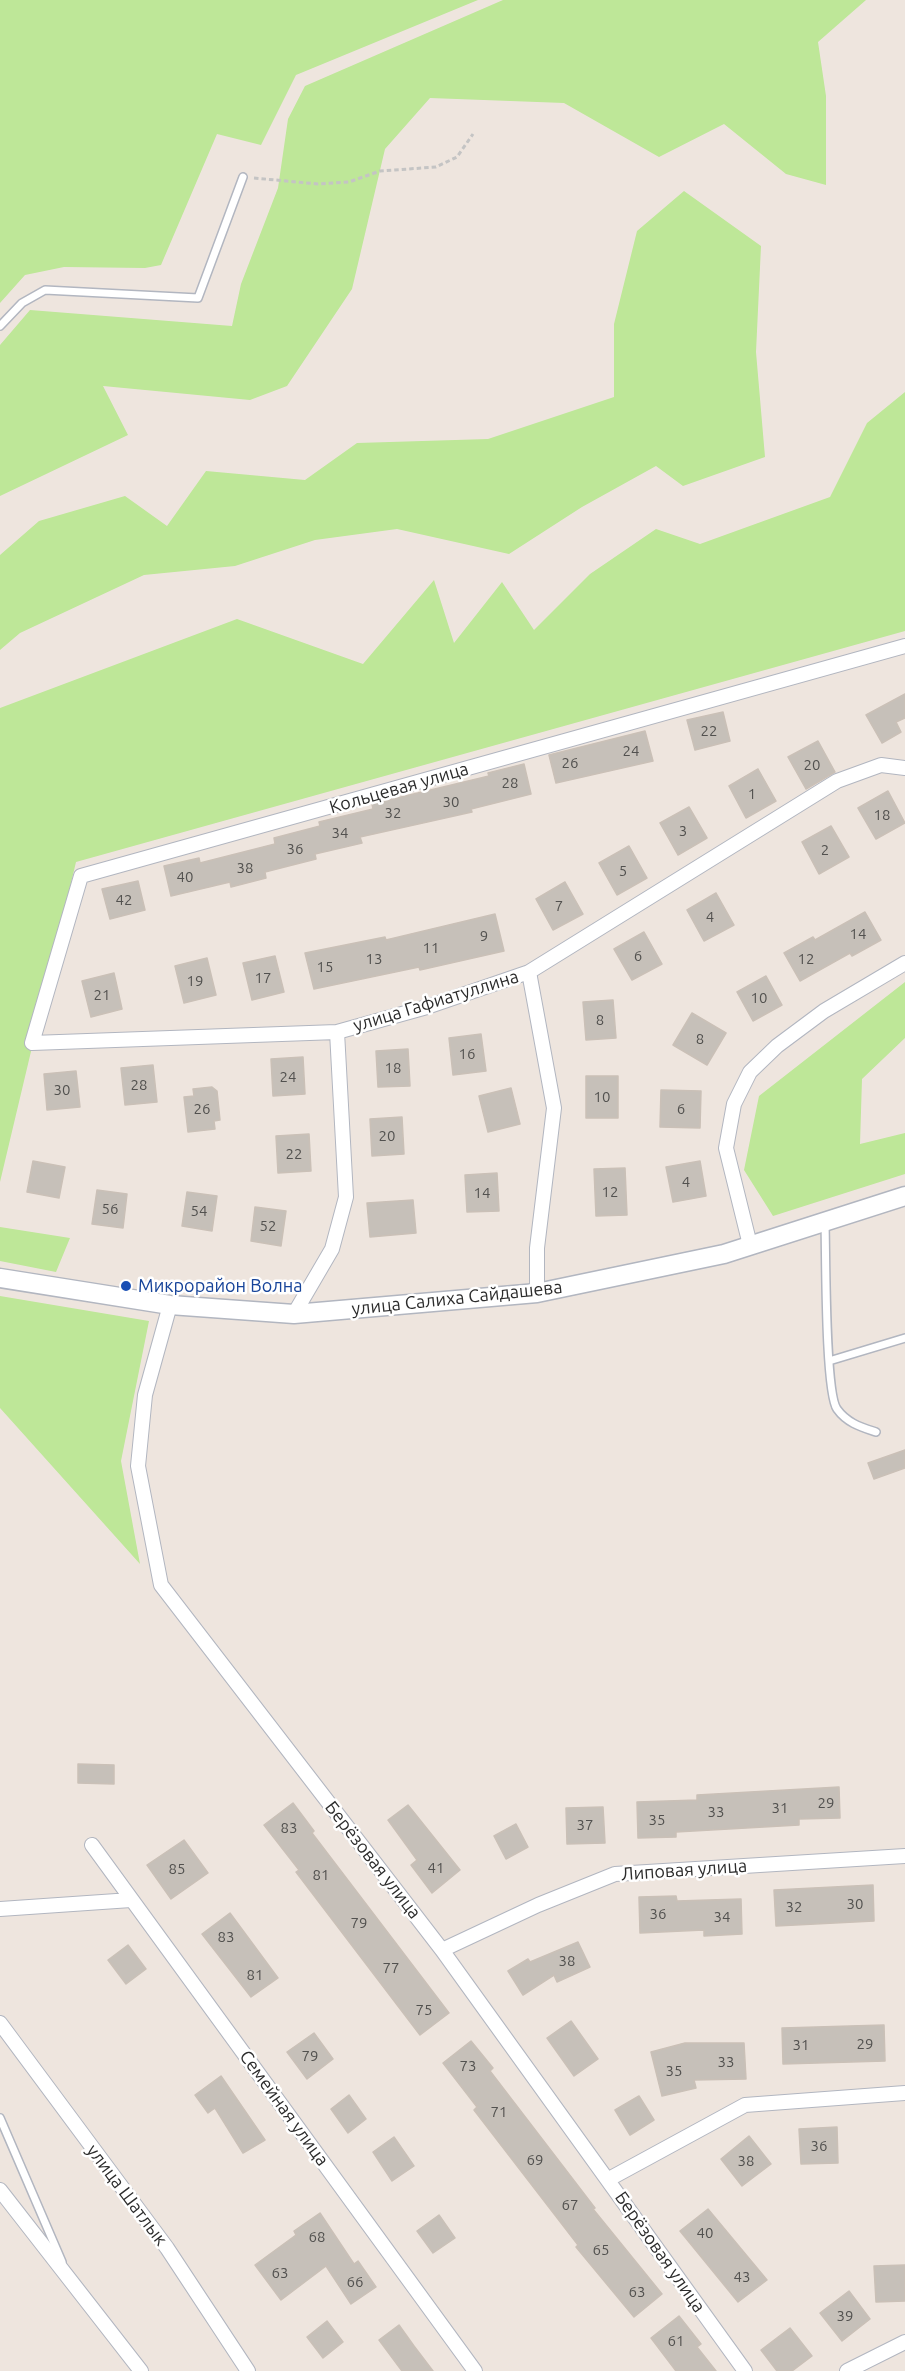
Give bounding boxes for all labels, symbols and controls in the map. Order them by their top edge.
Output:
house number: 22 [701,722,717,740]
house number: 24 [623,742,639,760]
house number: 26 [562,754,578,772]
house number: 20 [804,756,820,774]
street label: Кольцевая улица [327,758,471,818]
house number: 28 [502,774,518,792]
house number: 1 [748,785,756,803]
house number: 30 [443,793,459,811]
house number: 32 [385,804,401,822]
house number: 18 [874,806,890,824]
house number: 3 [679,822,687,840]
house number: 34 [332,824,348,842]
house number: 36 [287,840,303,858]
house number: 2 [821,841,829,859]
house number: 38 [237,859,253,877]
house number: 5 [619,862,627,880]
house number: 40 [177,868,193,886]
house number: 42 [116,891,132,909]
house number: 7 [555,897,563,915]
house number: 4 [706,908,714,926]
house number: 14 [850,925,866,943]
house number: 9 [480,927,488,945]
house number: 11 [423,939,439,957]
house number: 6 [634,947,642,965]
house number: 13 [366,950,382,968]
house number: 12 [798,950,814,968]
house number: 15 [317,958,333,976]
street label: улица Гафиатуллина [351,966,521,1036]
house number: 17 [255,969,271,987]
house number: 19 [187,972,203,990]
house number: 21 [94,986,110,1004]
house number: 10 [751,989,767,1007]
house number: 8 [596,1011,604,1029]
house number: 8 [696,1030,704,1048]
house number: 16 [459,1045,475,1063]
house number: 18 [385,1059,401,1077]
house number: 24 [280,1068,296,1086]
house number: 28 [131,1076,147,1094]
house number: 30 [54,1081,70,1099]
house number: 10 [594,1088,610,1106]
house number: 26 [194,1100,210,1118]
house number: 6 [677,1100,685,1118]
house number: 20 [379,1127,395,1145]
house number: 22 [286,1145,302,1163]
house number: 4 [682,1173,690,1191]
house number: 12 [602,1183,618,1201]
house number: 14 [474,1184,490,1202]
house number: 56 [102,1200,118,1218]
house number: 54 [191,1202,207,1220]
house number: 52 [260,1217,276,1235]
place label: Микрорайон Волна [138,1275,302,1297]
street label: улица Салиха Сайдашева [351,1276,563,1320]
marker: Микрорайон Волна [119,1279,133,1293]
house number: 29 [818,1794,834,1812]
street label: Берёзовая улица [320,1797,426,1923]
house number: 31 [772,1799,788,1817]
house number: 33 [708,1803,724,1821]
house number: 35 [649,1811,665,1829]
house number: 37 [577,1816,593,1834]
house number: 83 [281,1819,297,1837]
street label: Липовая улица [620,1855,748,1885]
house number: 41 [428,1859,444,1877]
house number: 85 [169,1860,185,1878]
house number: 81 [313,1866,329,1884]
house number: 30 [847,1895,863,1913]
house number: 32 [786,1898,802,1916]
house number: 36 [650,1905,666,1923]
house number: 34 [714,1908,730,1926]
house number: 79 [351,1914,367,1932]
house number: 83 [218,1928,234,1946]
house number: 38 [559,1952,575,1970]
house number: 77 [383,1959,399,1977]
house number: 81 [247,1966,263,1984]
house number: 75 [416,2001,432,2019]
house number: 29 [857,2035,873,2053]
house number: 31 [793,2036,809,2054]
street label: Семейная улица [235,2046,333,2170]
house number: 79 [302,2047,318,2065]
house number: 33 [718,2053,734,2071]
house number: 73 [460,2057,476,2075]
house number: 35 [666,2062,682,2080]
house number: 71 [491,2103,507,2121]
house number: 36 [811,2137,827,2155]
street label: улица Шатлык [82,2140,172,2250]
house number: 69 [527,2151,543,2169]
house number: 38 [738,2152,754,2170]
street label: Берёзовая улица [610,2187,710,2317]
house number: 67 [562,2196,578,2214]
house number: 40 [697,2224,713,2242]
house number: 68 [309,2228,325,2246]
house number: 65 [593,2241,609,2259]
house number: 63 [272,2264,288,2282]
house number: 43 [734,2268,750,2286]
house number: 66 [347,2273,363,2291]
house number: 63 [629,2283,645,2301]
house number: 39 [837,2307,853,2325]
house number: 61 [668,2332,684,2350]

